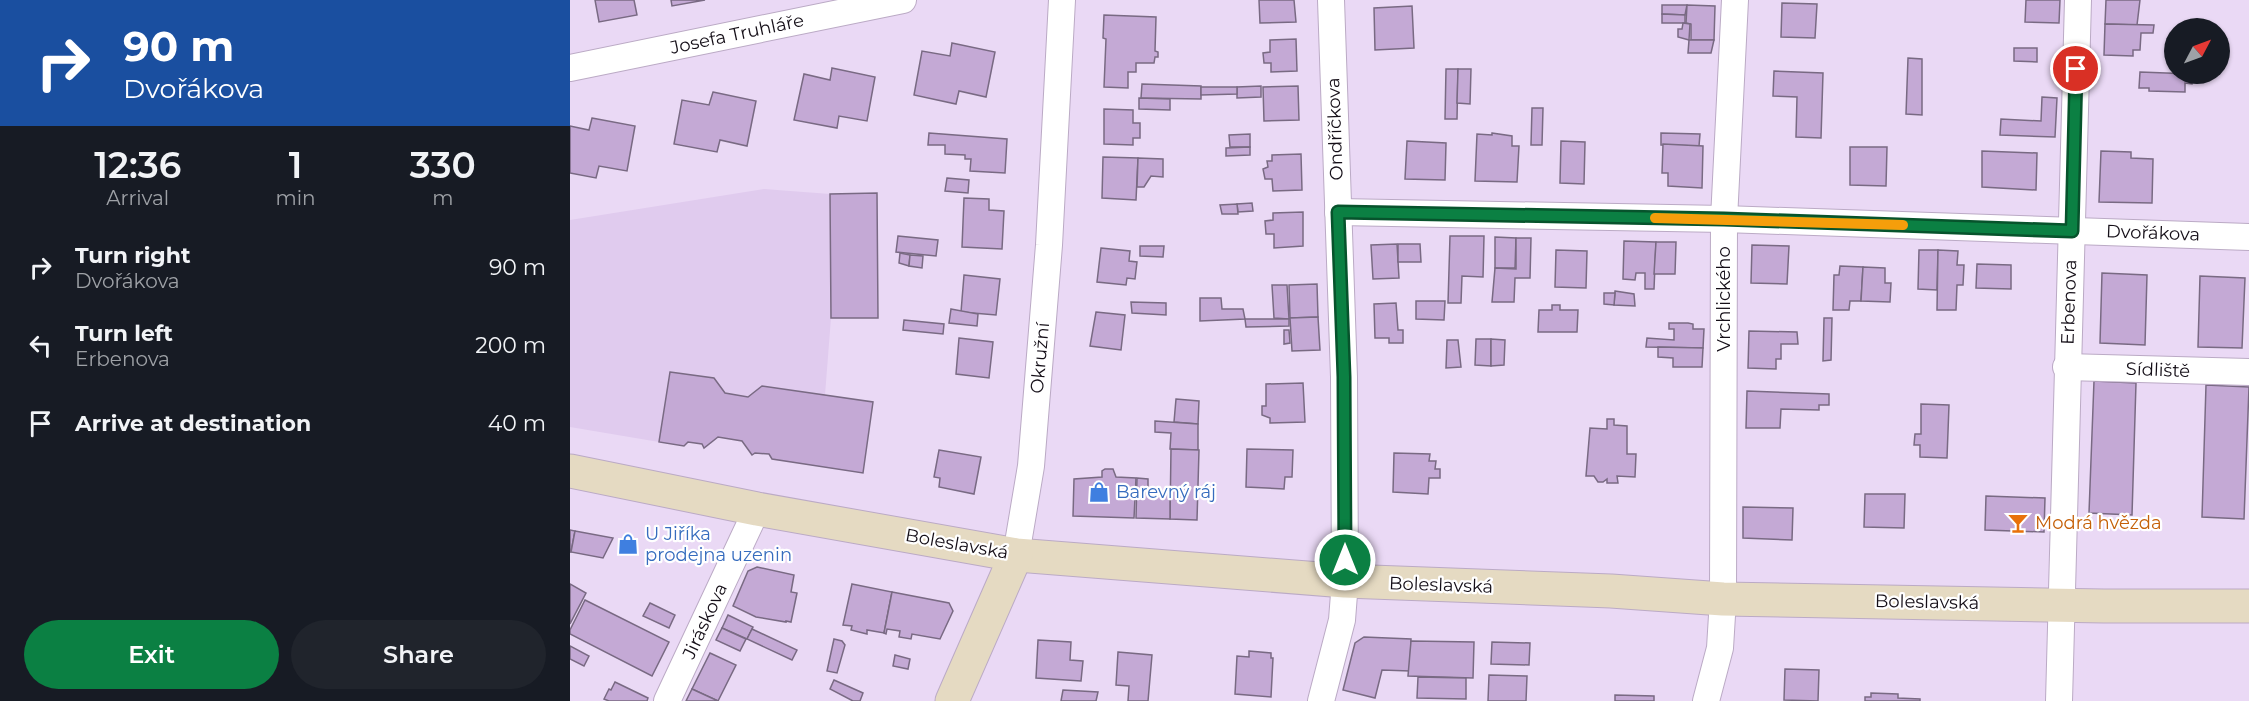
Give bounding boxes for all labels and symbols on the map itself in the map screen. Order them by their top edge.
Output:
street label: Josefa Truhláře [667,9,806,59]
north arrow [2164,18,2230,84]
pin [2050,43,2101,94]
street label: Ondříčkova [1322,77,1348,181]
street label: Dvořákova [2106,220,2200,246]
street label: Vrchlického [1713,246,1735,352]
street label: Erbenova [2057,259,2081,345]
street label: Okružní [1026,320,1054,394]
street label: Sídliště [2125,358,2191,382]
shop icon: Barevný ráj [1087,480,1111,504]
place label: Barevný ráj [1116,481,1216,503]
bar icon: Modrá hvězda [2006,511,2030,535]
place label: Modrá hvězda [2035,512,2162,534]
place label: U Jiříka prodejna uzenin [645,523,792,566]
street label: Boleslavská [904,524,1010,564]
position arrow [1313,528,1377,592]
shop icon: U Jiříka prodejna uzenin [616,532,640,556]
street label: Boleslavská [1389,572,1493,598]
street label: Jiráskova [677,580,732,663]
street label: Boleslavská [1875,590,1979,614]

